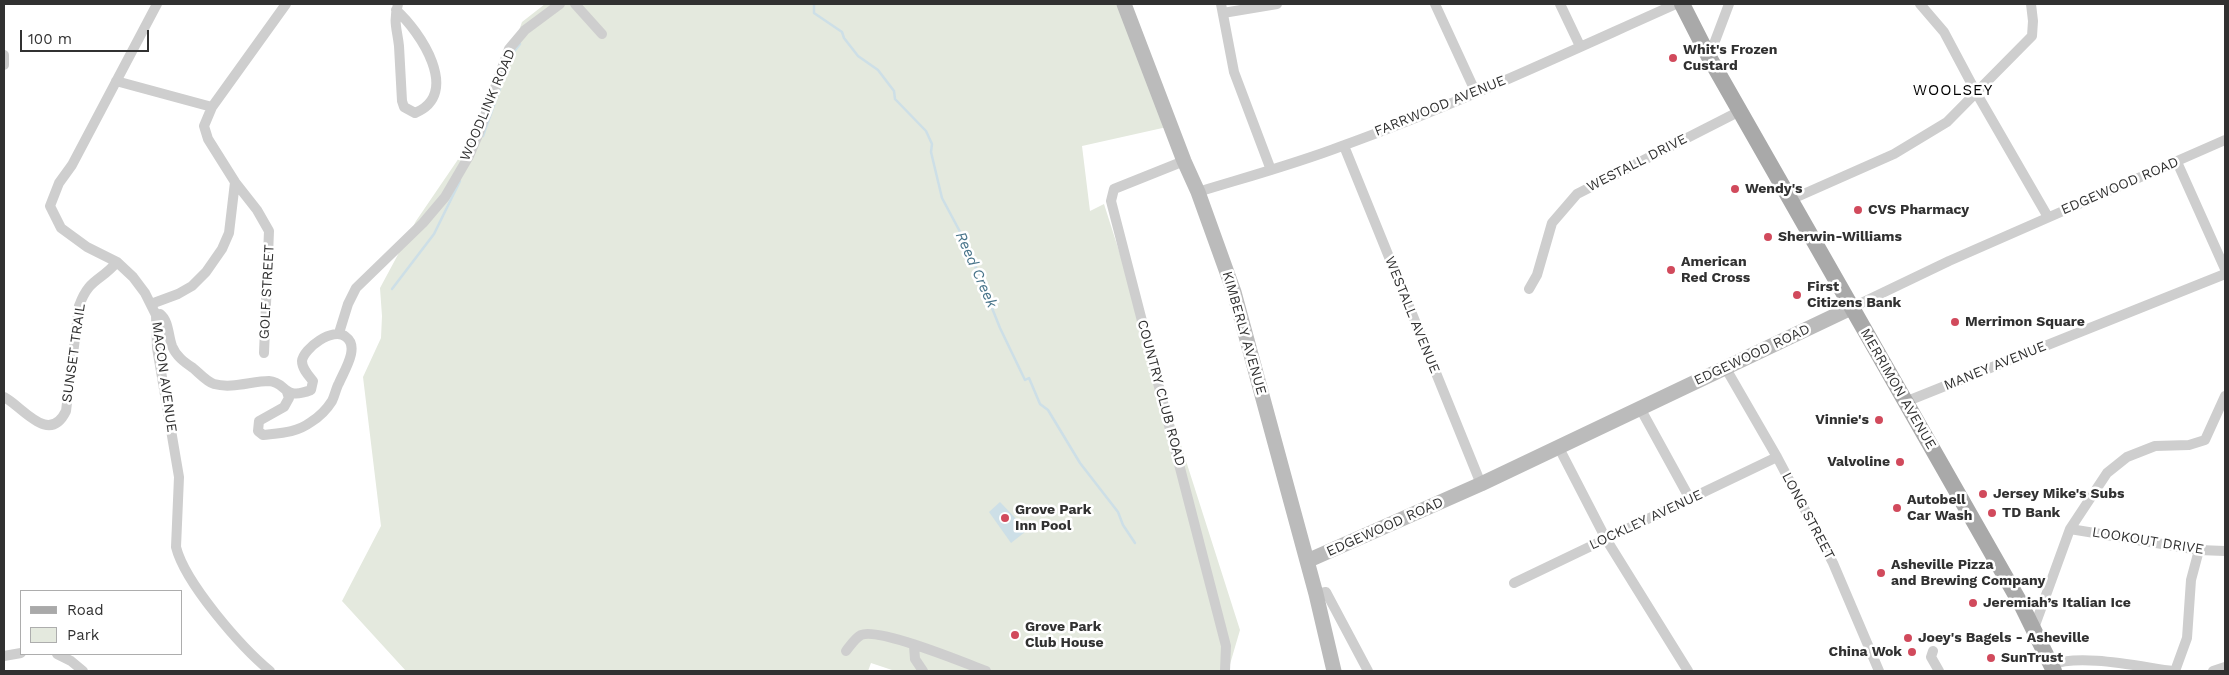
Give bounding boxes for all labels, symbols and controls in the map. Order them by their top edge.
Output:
scale bar [22,20,151,52]
text: 100 m [28,30,72,48]
place label: Whit's Frozen Custard [1683,42,1777,74]
street label: WOODLINK ROAD [457,47,519,163]
marker: Whit's Frozen Custard [1667,52,1679,64]
street label: FARRWOOD AVENUE [1372,72,1508,140]
district label: WOOLSEY [1912,82,1994,100]
street label: WESTALL DRIVE [1584,130,1690,196]
street label: EDGEWOOD ROAD [2059,154,2181,218]
place label: Wendy's [1745,181,1803,197]
marker: Wendy's [1729,183,1741,195]
place label: CVS Pharmacy [1868,202,1969,218]
marker: CVS Pharmacy [1852,204,1864,216]
water label: Reed Creek [951,229,1001,311]
place label: Sherwin-Williams [1778,229,1902,245]
marker: Sherwin-Williams [1762,231,1774,243]
street label: GOLF STREET [256,244,278,340]
street label: WESTALL AVENUE [1381,254,1443,376]
place label: American Red Cross [1681,254,1750,286]
marker: American Red Cross [1665,264,1677,276]
street label: KIMBERLY AVENUE [1218,269,1270,397]
place label: First Citizens Bank [1807,279,1901,312]
marker: First Citizens Bank [1791,289,1803,301]
street label: SUNSET TRAIL [59,302,89,404]
place label: Merrimon Square [1965,314,2085,330]
marker: Merrimon Square [1949,316,1961,328]
street label: COUNTRY CLUB ROAD [1133,318,1189,468]
street label: MACON AVENUE [148,321,180,433]
street label: EDGEWOOD ROAD [1691,321,1813,389]
street label: MERRIMON AVENUE [1857,326,1939,452]
street label: MANEY AVENUE [1941,338,2049,394]
place label: Vinnie's [1815,412,1869,428]
marker: Vinnie's [1873,414,1885,426]
place label: Valvoline [1827,454,1890,470]
marker: Valvoline [1894,456,1906,468]
street label: LONG STREET [1778,470,1838,562]
street label: LOCKLEY AVENUE [1587,486,1705,554]
place label: Jersey Mike's Subs [1993,486,2124,502]
marker: Jersey Mike's Subs [1977,488,1989,500]
place label: Autobell Car Wash [1907,492,1972,524]
street label: EDGEWOOD ROAD [1324,494,1446,560]
place label: Grove Park Inn Pool [1015,502,1091,534]
marker: Autobell Car Wash [1891,502,1903,514]
place label: TD Bank [2002,505,2060,521]
marker: TD Bank [1986,507,1998,519]
marker: Grove Park Inn Pool [999,512,1011,524]
street label: LOOKOUT DRIVE [2091,524,2205,558]
place label: Asheville Pizza and Brewing Company [1891,557,2045,590]
marker: Asheville Pizza and Brewing Company [1875,567,1887,579]
legend [20,590,182,655]
place label: Jeremiah’s Italian Ice [1983,595,2131,611]
marker: Jeremiah’s Italian Ice [1967,597,1979,609]
text: Road [67,601,104,619]
place label: Grove Park Club House [1025,619,1103,652]
text: Park [67,626,99,644]
marker: Grove Park Club House [1009,629,1021,641]
place label: Joey's Bagels - Asheville [1918,630,2089,646]
marker: Joey's Bagels - Asheville [1902,632,1914,644]
place label: China Wok [1829,644,1902,660]
marker: China Wok [1906,646,1918,658]
place label: SunTrust [2001,650,2063,666]
marker: SunTrust [1985,652,1997,664]

